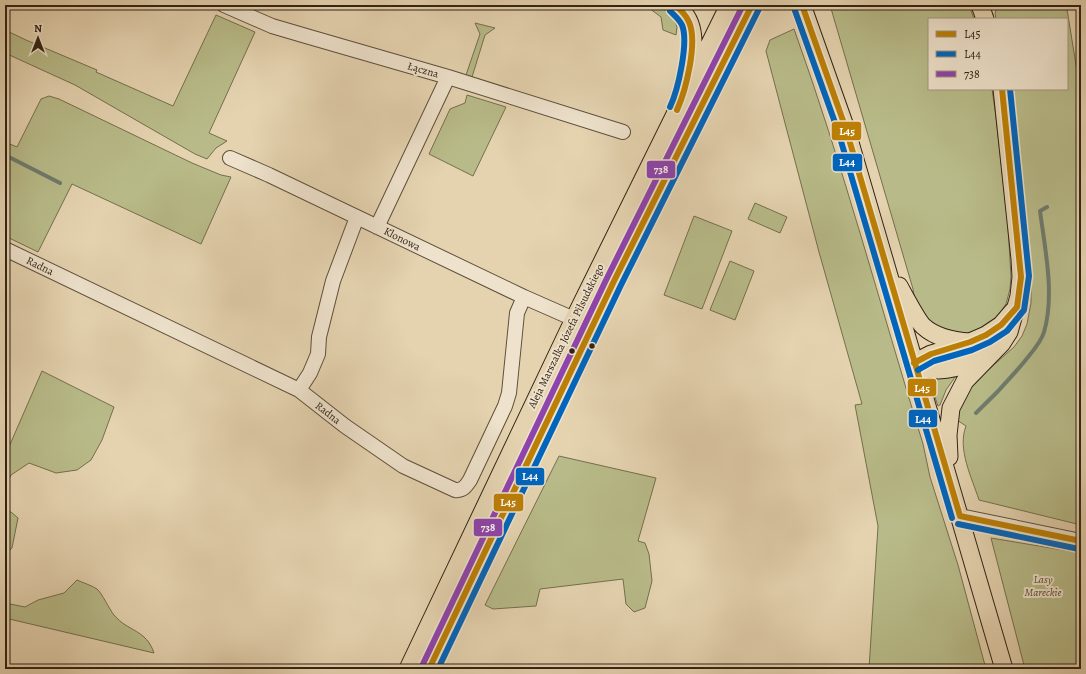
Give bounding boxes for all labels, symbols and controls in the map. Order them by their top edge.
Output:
north arrow [18,18,58,58]
legend [928,18,1068,90]
text: N [34,21,42,36]
text: L45 [964,26,981,42]
text: L44 [964,46,982,62]
street label: Łączna [406,58,441,82]
text: 738 [964,66,980,82]
line badge: L45 [831,121,862,141]
text: L45 [839,124,855,139]
line badge: L44 [832,153,863,172]
text: L44 [839,155,855,170]
line badge: 738 [646,160,676,179]
text: 738 [654,162,668,177]
street label: Klonowa [381,224,424,255]
street label: Radna [24,253,57,279]
street label: Aleja Marszałka Józefa Piłsudskiego [524,261,608,412]
unlabelled marker [587,341,597,351]
unlabelled marker [567,346,577,356]
line badge: L45 [907,378,937,397]
text: L45 [914,381,930,396]
street label: Radna [312,398,345,428]
line badge: L44 [908,409,938,428]
text: L44 [915,412,931,427]
line badge: L44 [515,467,545,486]
text: L44 [522,469,538,484]
line badge: L45 [493,493,524,512]
text: L45 [500,495,516,510]
line badge: 738 [473,518,503,537]
text: 738 [481,520,495,535]
park label: Lasy Mareckie [1025,572,1062,600]

